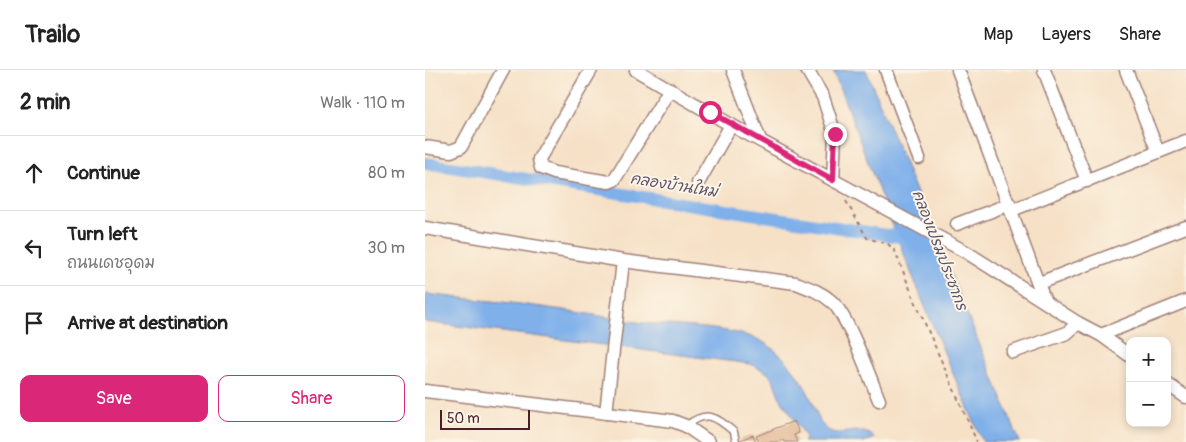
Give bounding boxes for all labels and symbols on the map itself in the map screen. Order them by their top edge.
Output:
route start [699,101,722,124]
route end [824,123,847,146]
water label: คลองบ้านใหม่ [629,168,722,202]
water label: คลองเปรมประชากร [908,187,972,315]
scale bar [440,407,530,430]

